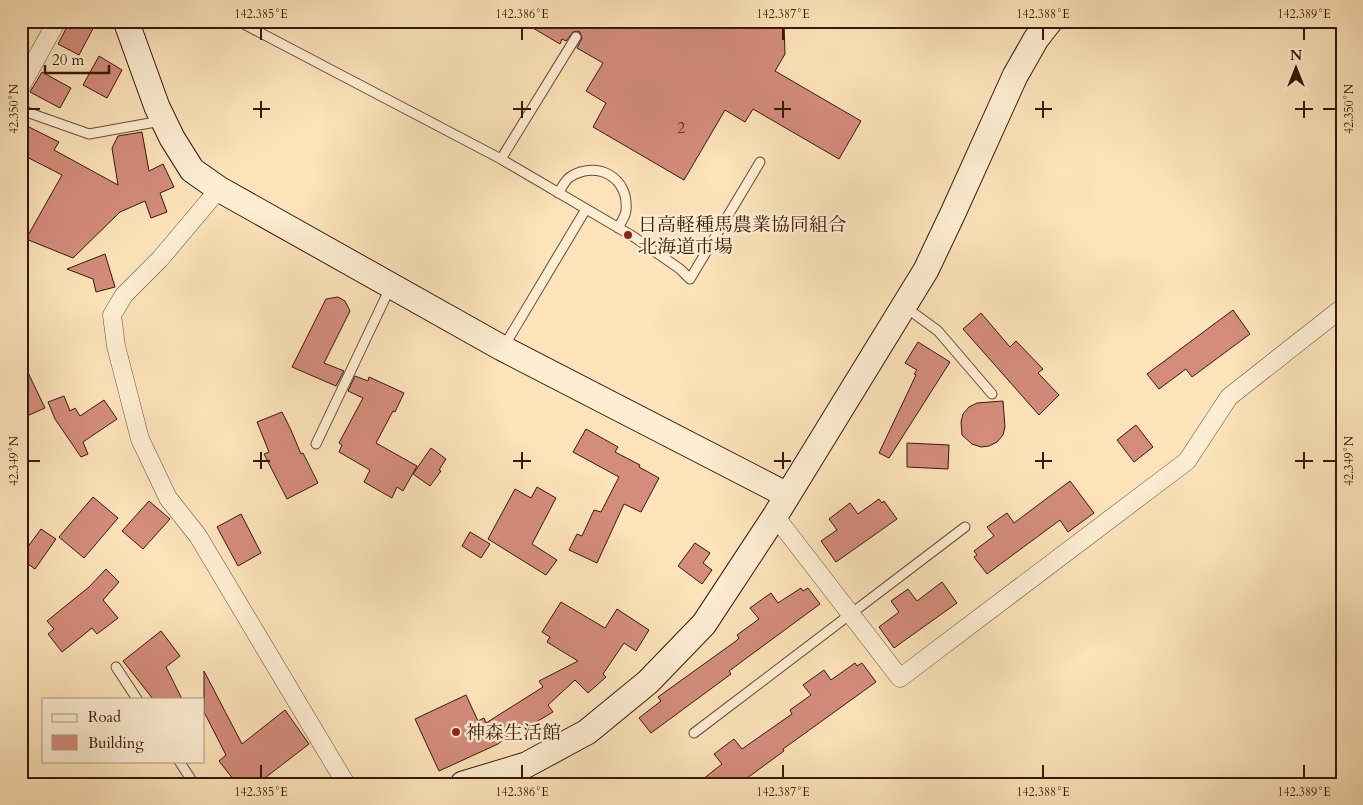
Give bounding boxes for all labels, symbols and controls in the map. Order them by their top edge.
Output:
text: 142.385°E [234,6,288,22]
text: 142.386°E [495,6,549,22]
text: 142.387°E [756,6,810,22]
text: 142.388°E [1016,6,1070,22]
text: 142.389°E [1277,6,1331,22]
scale bar [45,42,109,74]
north arrow [1270,42,1320,92]
text: N [1290,46,1302,65]
text: 20 m [52,50,84,70]
text: 42.350°N [6,83,22,134]
text: 42.350°N [1341,83,1357,134]
house number: 2 [677,117,685,139]
place label: 日高軽種馬農業協同組合 北海道市場 [638,212,847,260]
marker: 日高軽種馬農業協同組合 北海道市場 [622,229,634,241]
text: 42.349°N [6,435,22,486]
text: 42.349°N [1341,435,1357,486]
legend [42,698,205,762]
text: Road [88,707,121,727]
place label: 神森生活館 [466,720,561,746]
marker: 神森生活館 [450,726,462,738]
text: Building [88,733,144,753]
text: 142.385°E [234,784,288,800]
text: 142.386°E [495,784,549,800]
text: 142.387°E [756,784,810,800]
text: 142.388°E [1016,784,1070,800]
text: 142.389°E [1277,784,1331,800]

